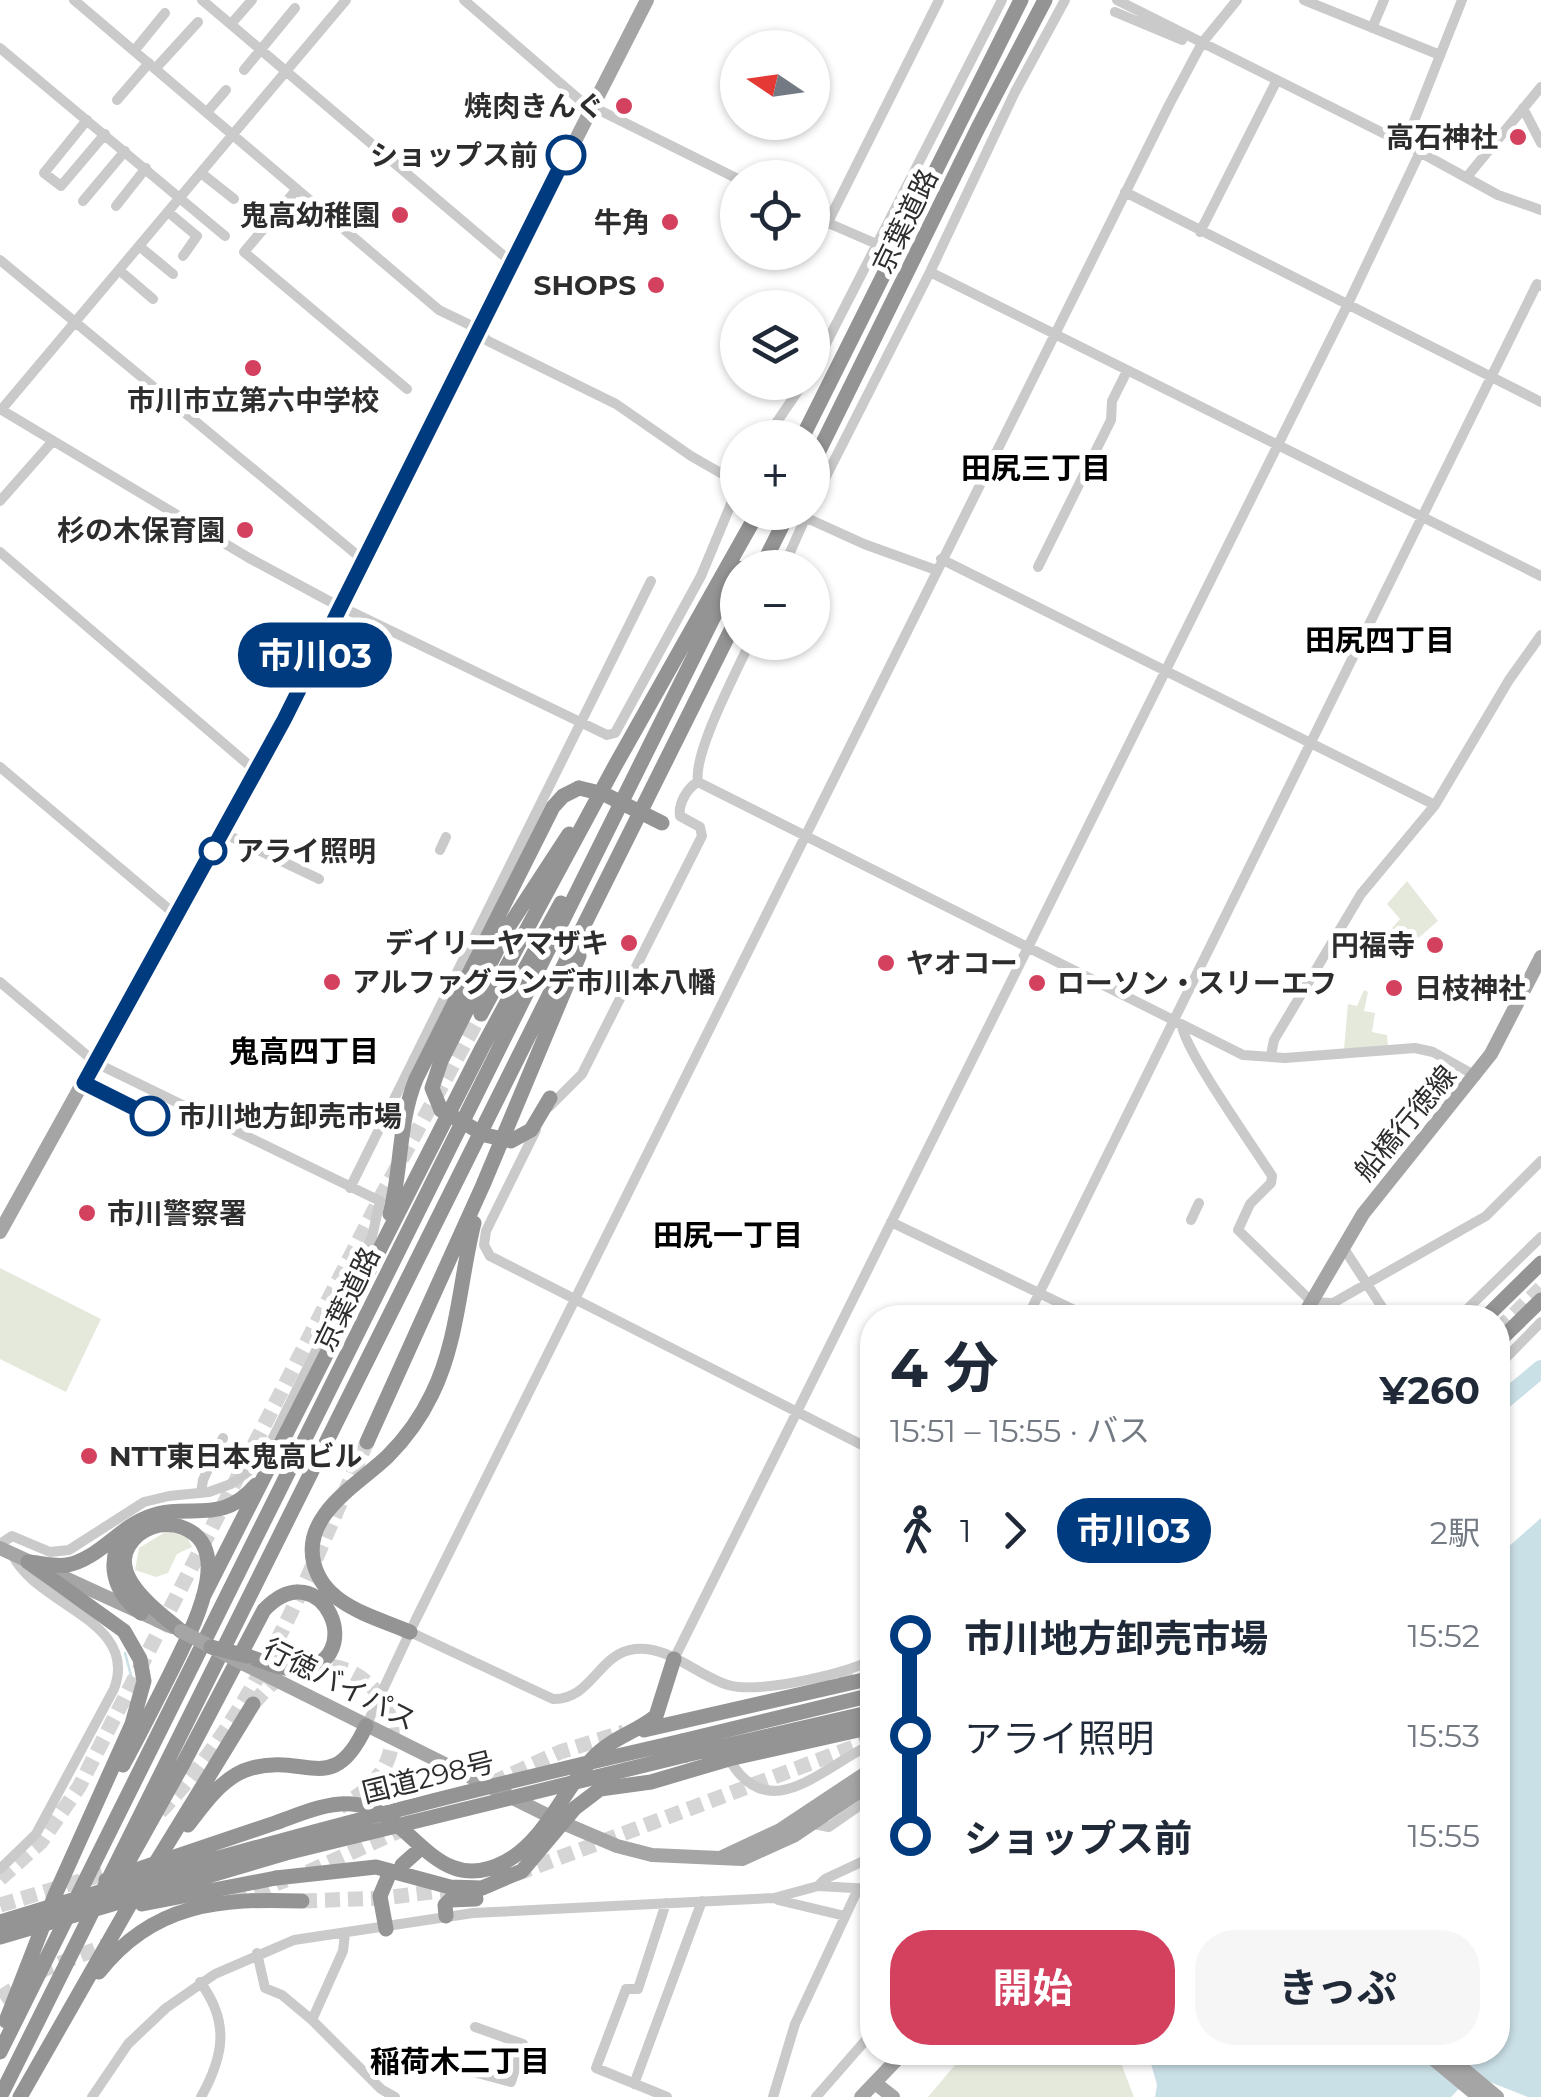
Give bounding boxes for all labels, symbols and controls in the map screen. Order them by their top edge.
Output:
north arrow [720,30,830,140]
map controls [720,30,830,660]
place label: 焼肉きんぐ [464,89,604,123]
marker: 焼肉きんぐ [613,95,635,117]
place label: 高石神社 [1386,120,1498,154]
marker: 高石神社 [1507,126,1529,148]
marker: ショップス前 [547,136,585,174]
place label: ショップス前 [370,138,538,172]
button: locate [720,160,830,270]
street label: 京葉道路 [865,163,945,279]
place label: 鬼高幼稚園 [240,198,380,232]
marker: 鬼高幼稚園 [389,204,411,226]
place label: 牛角 [594,205,650,239]
marker: 牛角 [659,211,681,233]
place label: SHOPS [534,268,636,302]
marker: SHOPS [645,274,667,296]
button: layers [720,290,830,400]
marker: 市川市立第六中学校 [242,357,264,379]
place label: 市川市立第六中学校 [127,383,379,417]
button: + [720,420,830,530]
district label: 田尻三丁目 [961,450,1111,487]
place label: 杉の木保育園 [57,513,225,547]
marker: 杉の木保育園 [234,519,256,541]
button: − [720,550,830,660]
line badge: 市川03 [245,622,385,688]
district label: 田尻四丁目 [1305,622,1455,659]
text: 市川03 [258,634,372,677]
place label: アライ照明 [236,834,376,868]
marker: アライ照明 [200,838,226,864]
place label: デイリーヤマザキ [385,926,609,960]
place label: 円福寺 [1331,928,1415,962]
marker: デイリーヤマザキ [618,932,640,954]
marker: 円福寺 [1424,934,1446,956]
place label: ヤオコー [906,946,1018,980]
marker: ヤオコー [875,952,897,974]
place label: アルファグランデ市川本八幡 [352,965,716,999]
place label: ローソン・スリーエフ [1057,966,1337,1000]
marker: アルファグランデ市川本八幡 [321,971,343,993]
place label: 日枝神社 [1414,971,1526,1005]
marker: ローソン・スリーエフ [1026,972,1048,994]
marker: 日枝神社 [1383,977,1405,999]
district label: 鬼高四丁目 [229,1033,379,1070]
street label: 船橋行徳線 [1347,1058,1463,1188]
marker: 市川地方卸売市場 [131,1097,169,1135]
place label: 市川地方卸売市場 [178,1099,402,1133]
place label: 市川警察署 [107,1196,247,1230]
marker: 市川警察署 [76,1202,98,1224]
district label: 田尻一丁目 [653,1217,803,1254]
street label: 京葉道路 [307,1241,387,1357]
text: 4 分 [890,1334,998,1401]
text: ¥260 [1380,1367,1480,1414]
text: 15:51 – 15:55 · バス [890,1411,1150,1450]
place label: NTT東日本鬼高ビル [109,1439,363,1473]
marker: NTT東日本鬼高ビル [78,1445,100,1467]
icon: walk [890,1503,945,1558]
icon: forward [987,1503,1042,1558]
text: 市川03 [1077,1509,1191,1552]
text: 1 [960,1511,972,1550]
text: 2駅 [1430,1513,1480,1552]
text: 市川地方卸売市場 [964,1615,1268,1662]
text: 15:52 [1407,1616,1480,1655]
street label: 行徳バイパス [258,1631,422,1737]
text: アライ照明 [964,1715,1154,1762]
text: 15:53 [1408,1716,1480,1755]
street label: 国道298号 [358,1744,498,1810]
text: ショップス前 [964,1815,1192,1862]
text: 15:55 [1407,1816,1480,1855]
button: 開始 [890,1930,1175,2045]
button: きっぷ [1195,1930,1480,2045]
district label: 稲荷木二丁目 [370,2043,550,2080]

